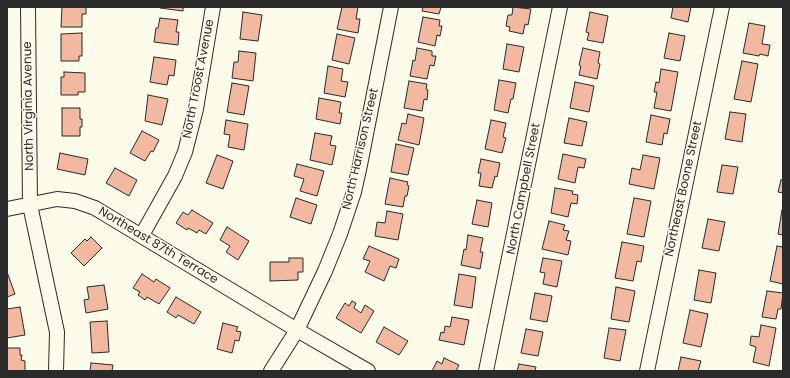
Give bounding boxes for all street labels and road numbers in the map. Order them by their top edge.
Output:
street label: North Troost Avenue [180,18,218,140]
street label: North Virginia Avenue [21,41,37,171]
street label: North Harrison Street [340,87,382,211]
street label: Northeast Boone Street [663,120,705,258]
street label: North Campbell Street [504,122,544,256]
street label: Northeast 87th Terrace [96,205,220,287]

